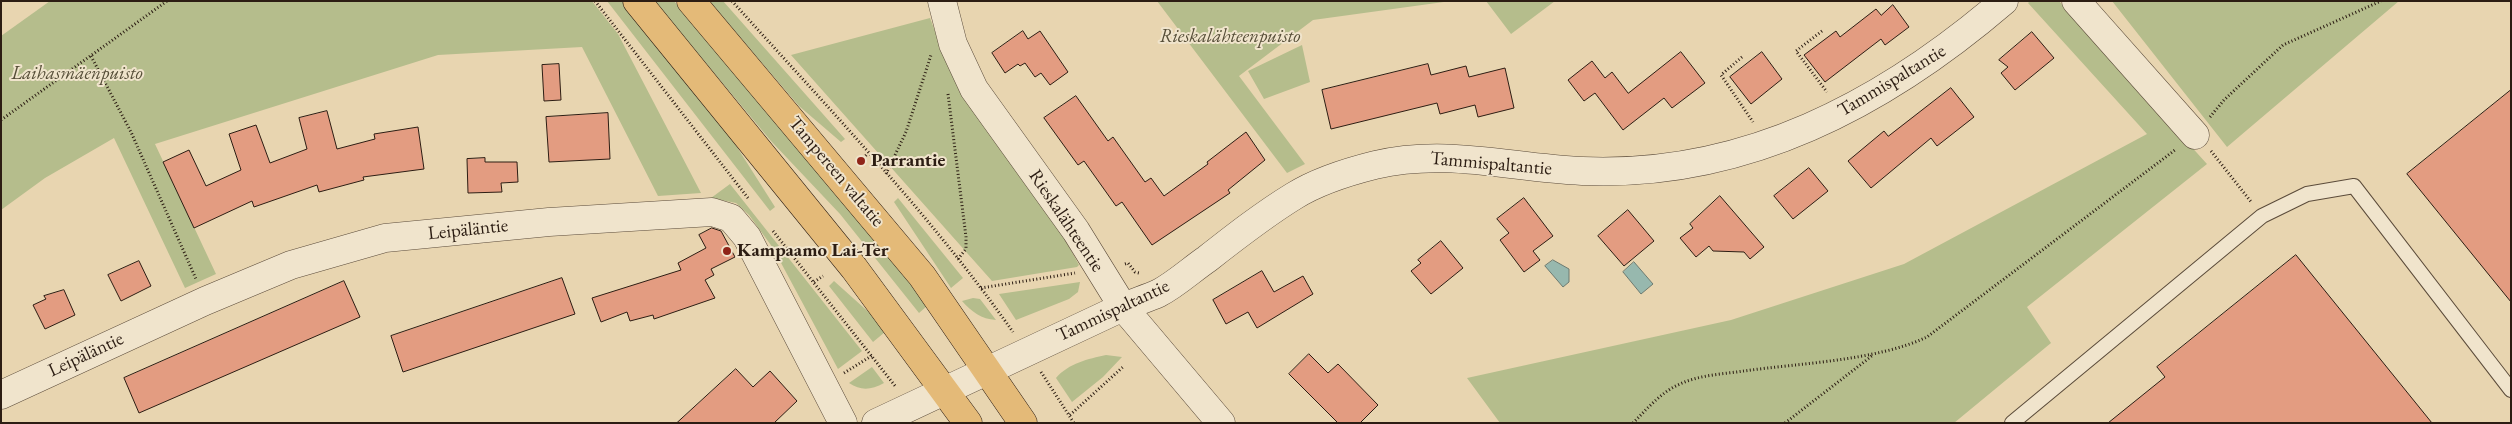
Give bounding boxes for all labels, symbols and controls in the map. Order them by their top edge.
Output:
park label: Rieskalähteenpuisto [1159,26,1301,48]
street label: Tammispaltantie [1834,40,1950,122]
park label: Laihasmäenpuisto [11,63,143,85]
street label: Tampereen valtatie [783,112,889,232]
street label: Tammispaltantie [1429,147,1553,181]
place label: Parrantie [871,150,946,172]
marker: Parrantie [855,155,867,167]
street label: Rieskalähteentie [1023,165,1109,277]
street label: Leipäläntie [427,214,509,246]
place label: Kampaamo Lai-Ter [737,240,889,262]
marker: Kampaamo Lai-Ter [721,245,733,257]
street label: Tammispaltantie [1053,275,1173,347]
street label: Leipäläntie [45,328,127,382]

